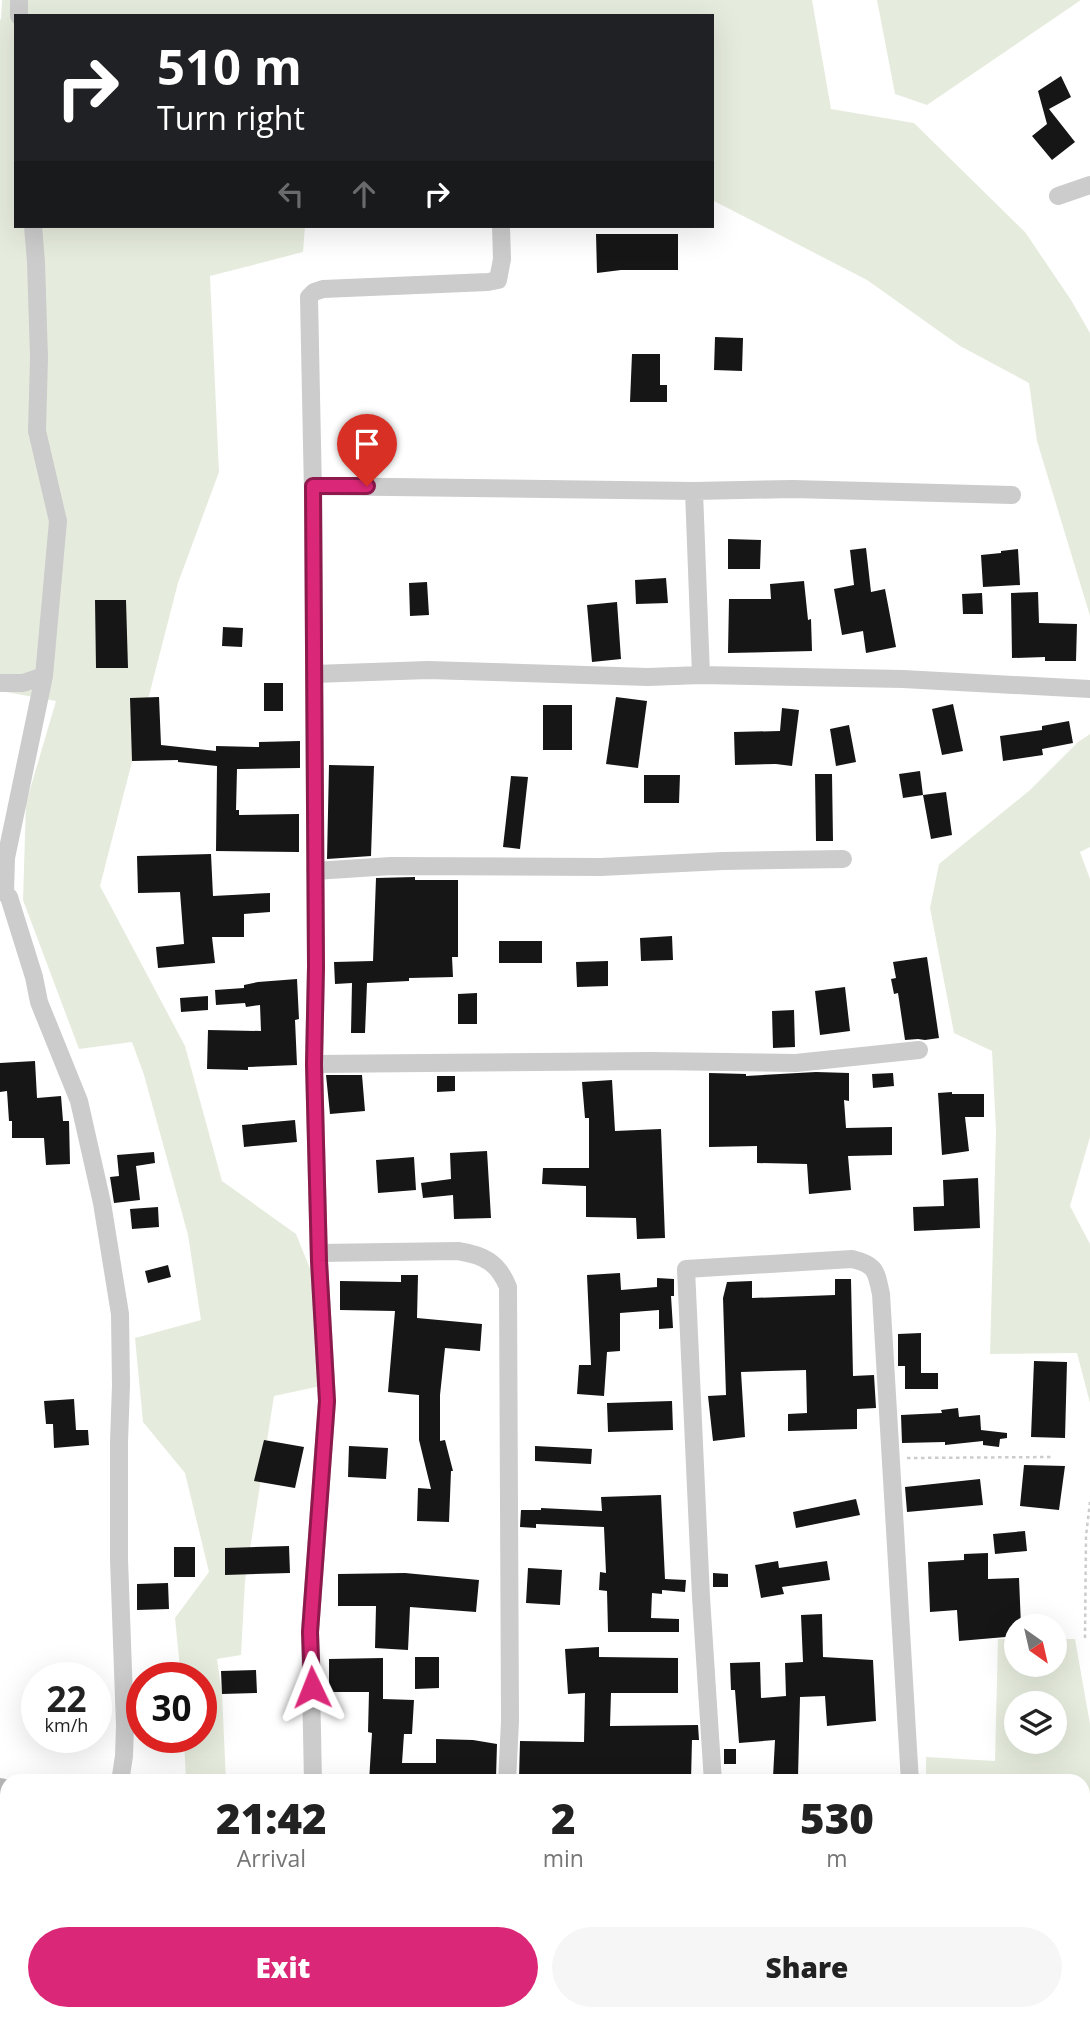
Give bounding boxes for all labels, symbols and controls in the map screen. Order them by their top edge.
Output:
text: 510 m [157,33,302,99]
icon: right [42,42,133,133]
text: Turn right [157,96,305,139]
icon: left [272,175,310,213]
icon: ahead [345,175,383,213]
icon: right [418,175,456,213]
pin [337,414,397,486]
icon: arrive [348,425,386,463]
north arrow [1004,1614,1068,1676]
map controls [1004,1614,1067,1754]
position arrow [275,1650,349,1724]
speed limit sign: 30 [126,1662,217,1753]
text: 22 [46,1675,87,1722]
button: layers [1004,1691,1067,1754]
text: km/h [45,1713,88,1737]
text: 21:42 [216,1789,327,1846]
text: 2 [551,1789,576,1846]
text: 530 [800,1789,874,1846]
text: Arrival [237,1842,306,1874]
text: min [543,1842,584,1874]
text: m [826,1842,848,1874]
button: Exit [28,1927,538,2007]
button: Share [552,1927,1062,2007]

